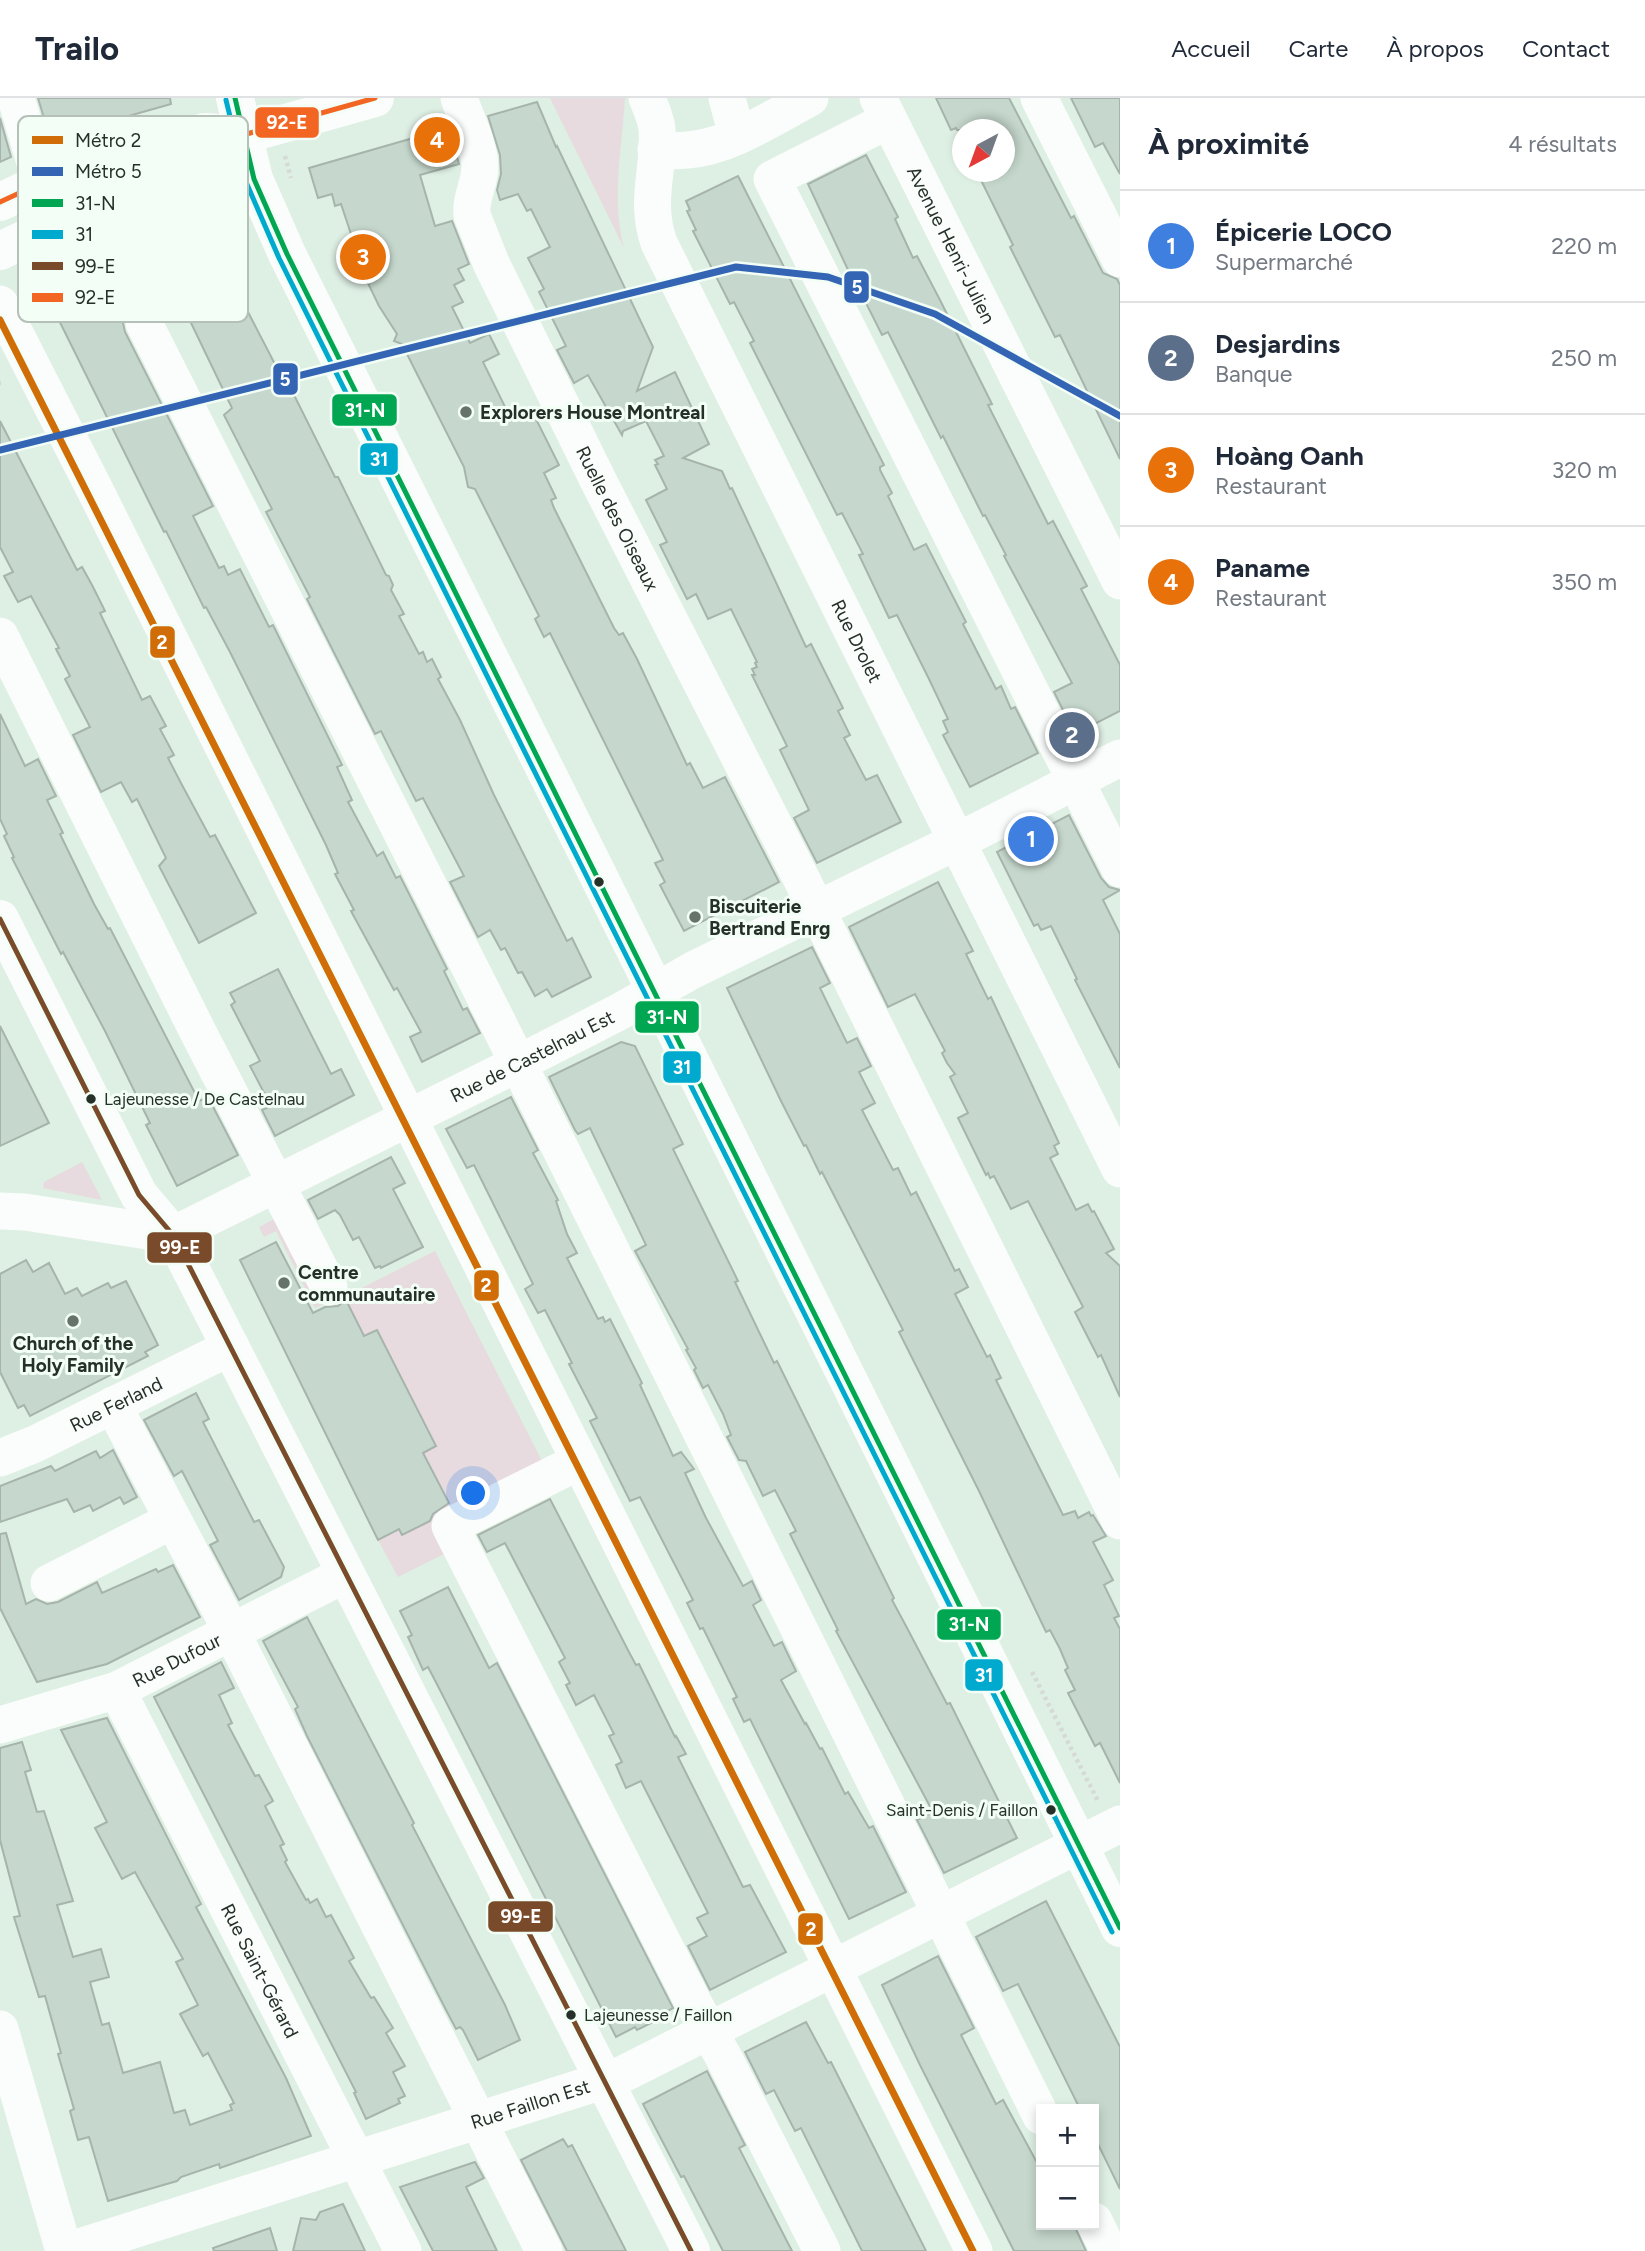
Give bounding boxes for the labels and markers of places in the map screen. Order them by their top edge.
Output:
pin: 4 [414,114,460,166]
pin: 3 [340,231,386,283]
place label: Explorers House Montreal [480,401,705,424]
marker: Explorers House Montreal [458,404,474,420]
pin: 2 [1049,709,1095,761]
pin: 1 [1008,813,1054,865]
unlabelled marker [592,875,606,889]
place label: Biscuiterie Bertrand Enrg [709,895,831,940]
marker: Biscuiterie Bertrand Enrg [687,909,703,925]
place label: Lajeunesse / De Castelnau [104,1089,305,1109]
marker: Lajeunesse / De Castelnau [84,1092,98,1106]
place label: Centre communautaire [298,1261,436,1306]
marker: Centre communautaire [276,1275,292,1291]
marker: Church of the Holy Family [65,1313,81,1329]
place label: Church of the Holy Family [13,1332,134,1377]
place label: Saint-Denis / Faillon [886,1800,1038,1820]
marker: Saint-Denis / Faillon [1044,1803,1058,1817]
place label: Lajeunesse / Faillon [584,2005,732,2025]
marker: Lajeunesse / Faillon [564,2008,578,2022]

